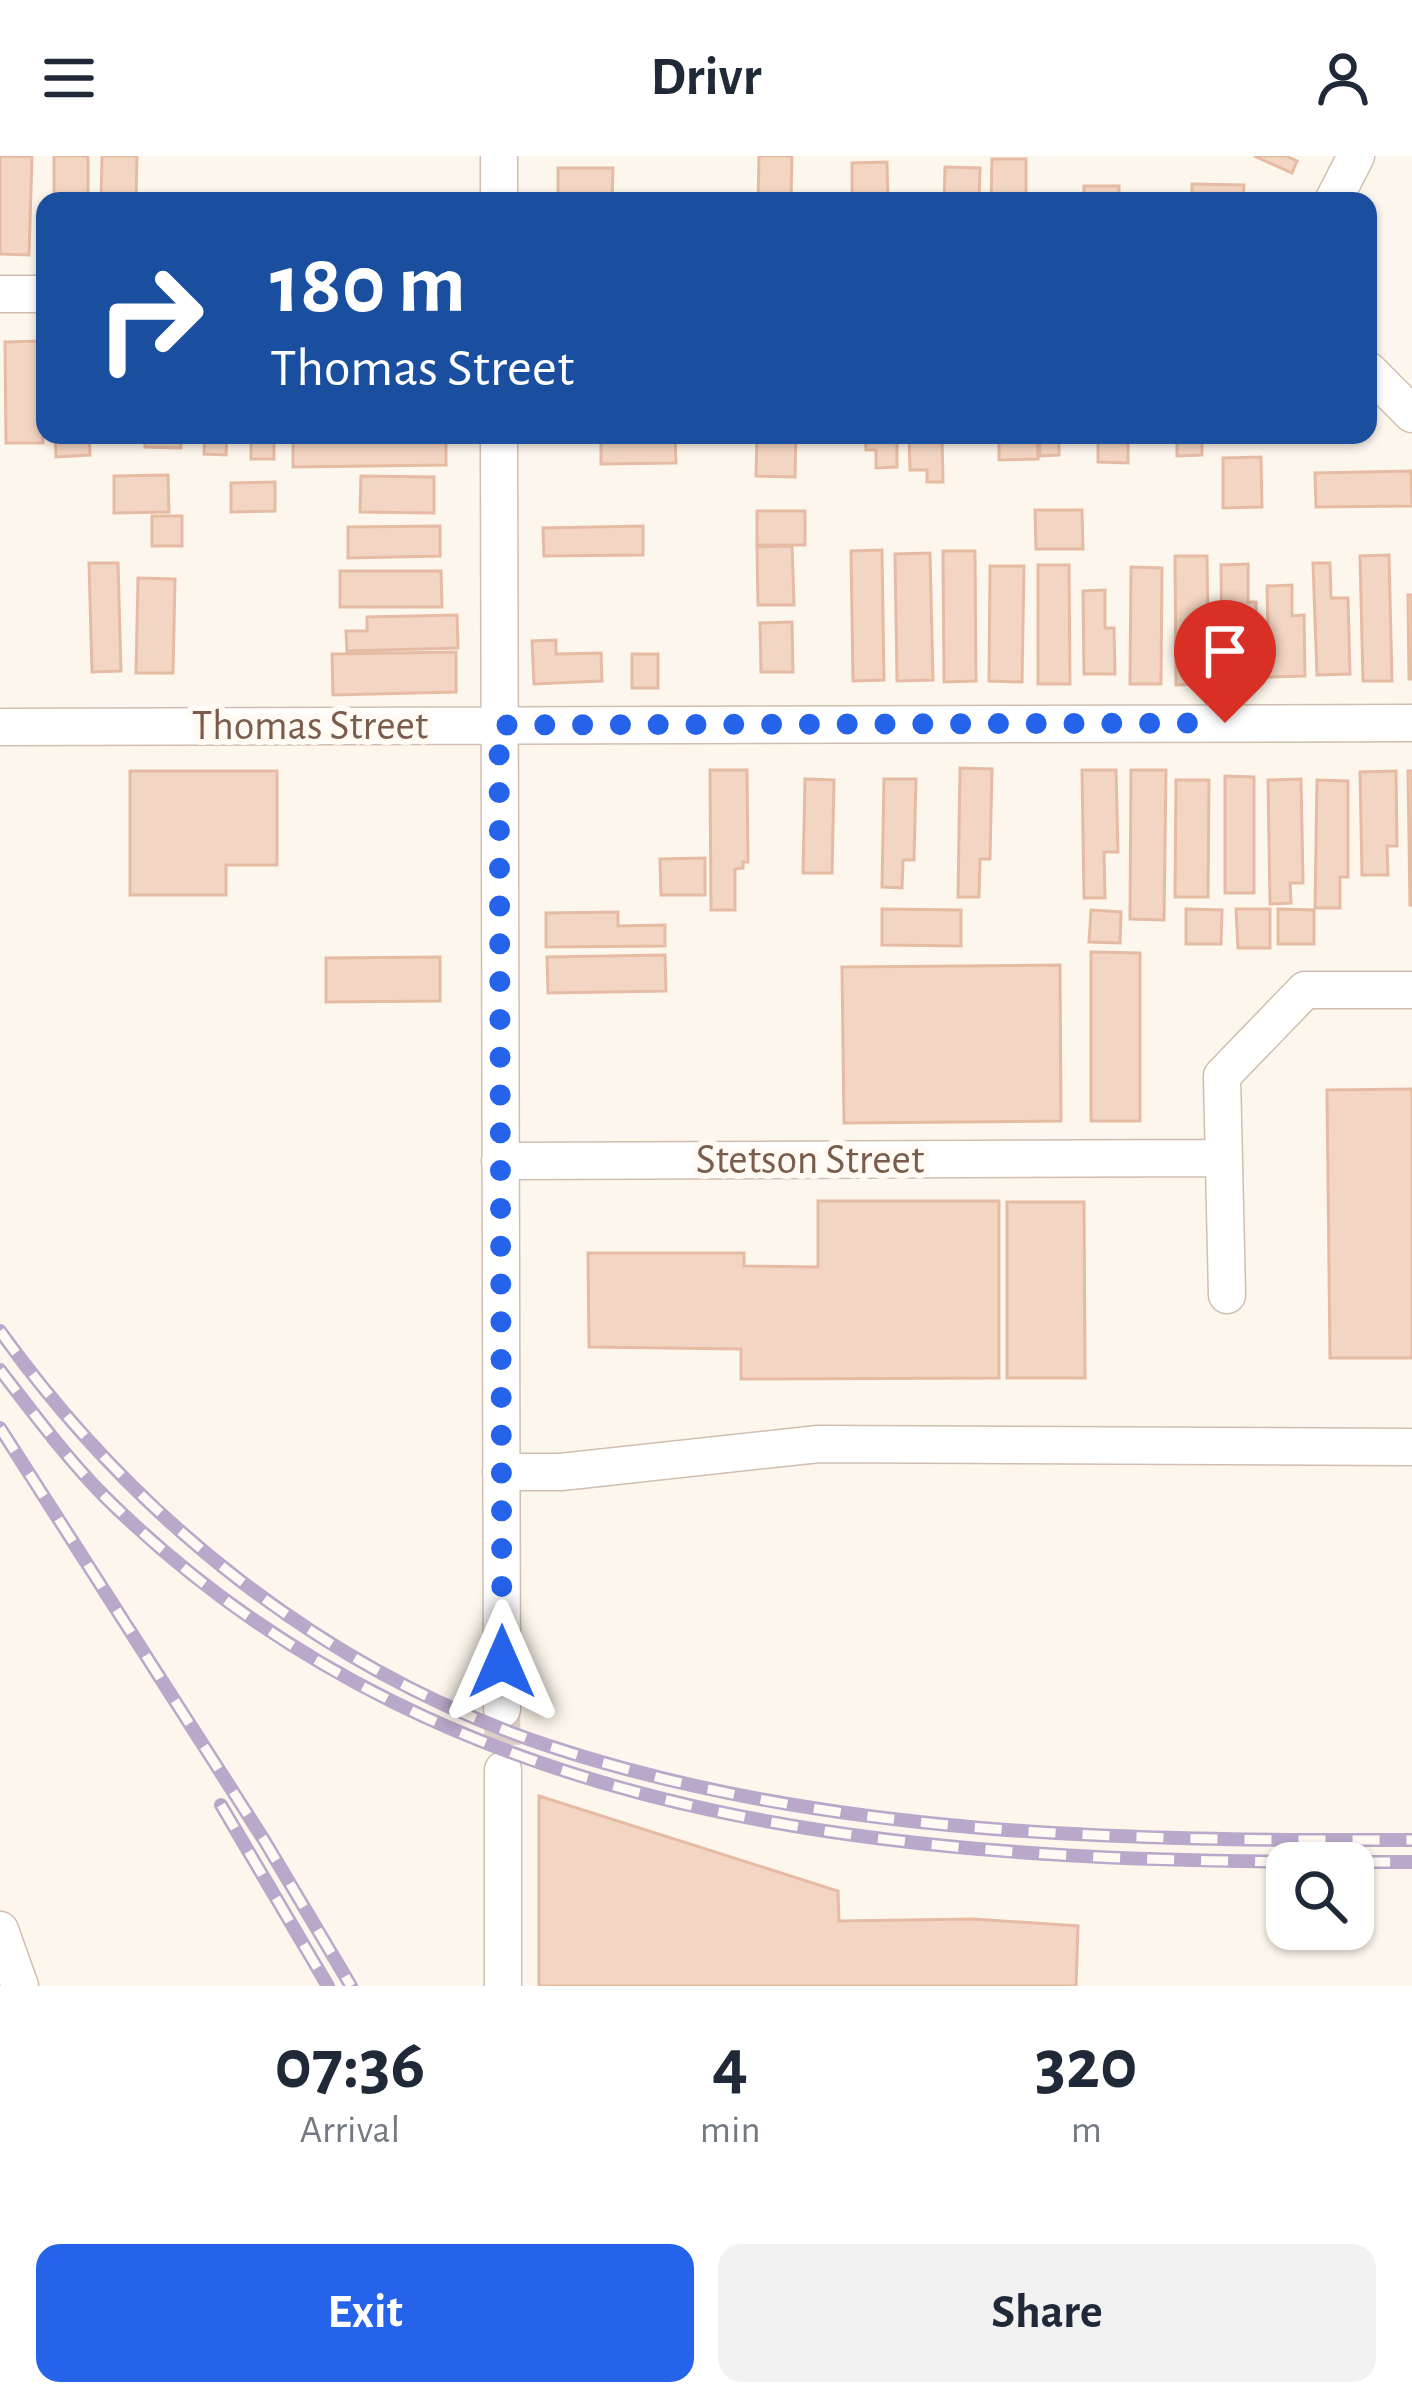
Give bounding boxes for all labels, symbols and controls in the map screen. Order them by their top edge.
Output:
icon: menu [36,45,102,111]
icon: person [1310,45,1376,111]
text: Drivr [651,51,761,105]
icon: right [72,240,228,396]
text: 180 m [270,244,466,328]
text: Thomas Street [270,342,574,396]
pin [1174,600,1276,723]
icon: arrive [1192,618,1258,684]
street label: Thomas Street [192,705,428,747]
street label: Stetson Street [696,1139,924,1181]
position arrow [439,1599,565,1725]
map controls [1266,1842,1374,1950]
button: search [1266,1842,1374,1950]
text: 07:36 [274,2029,425,2101]
text: 4 [712,2029,748,2101]
text: 320 [1035,2029,1138,2101]
text: Arrival [300,2111,400,2150]
text: min [700,2111,761,2150]
text: m [1071,2111,1102,2150]
button: Exit [36,2244,694,2382]
button: Share [718,2244,1376,2382]

